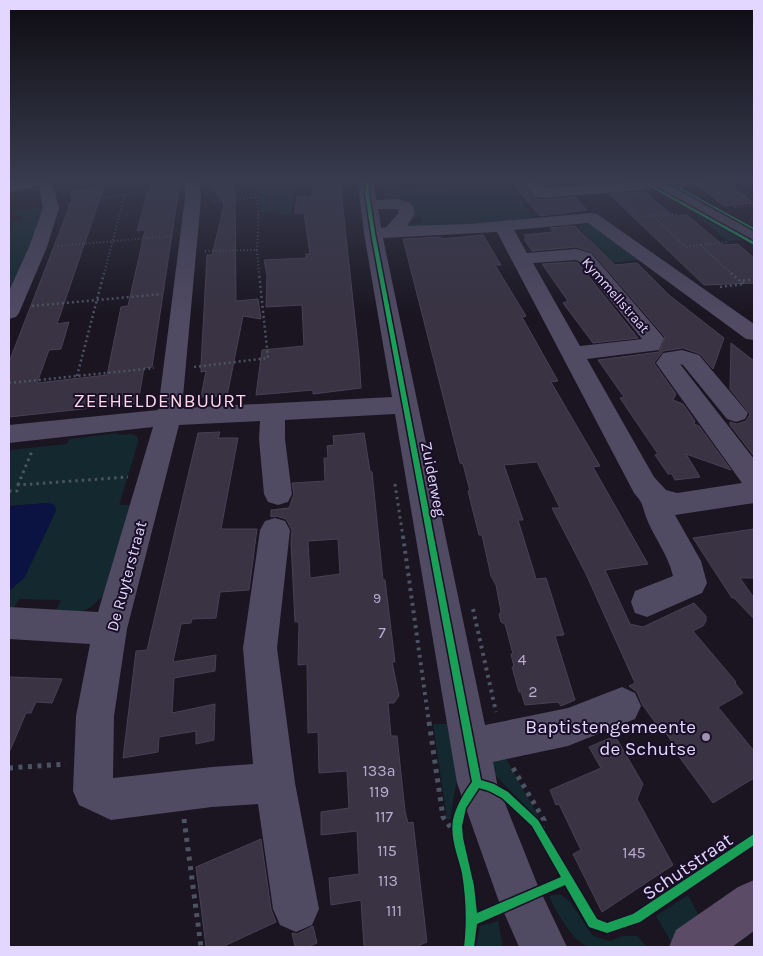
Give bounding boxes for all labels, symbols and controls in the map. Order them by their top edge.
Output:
street label: Kymmellstraat [578,254,653,337]
district label: ZEEHELDENBUURT [74,390,246,412]
street label: Zuiderweg [417,440,450,518]
street label: De Ruyterstraat [103,519,150,633]
house number: 9 [373,590,381,607]
house number: 7 [378,623,386,642]
house number: 4 [518,650,527,669]
house number: 2 [528,682,538,701]
place label: Baptistengemeente de Schutse [525,716,696,760]
marker: Baptistengemeente de Schutse [700,731,712,743]
house number: 133a [363,761,396,780]
house number: 119 [369,782,389,801]
house number: 117 [375,807,394,826]
street label: Schutstraat [639,829,737,905]
house number: 115 [377,841,397,860]
house number: 145 [622,843,646,862]
house number: 113 [378,871,398,890]
house number: 111 [386,901,402,920]

